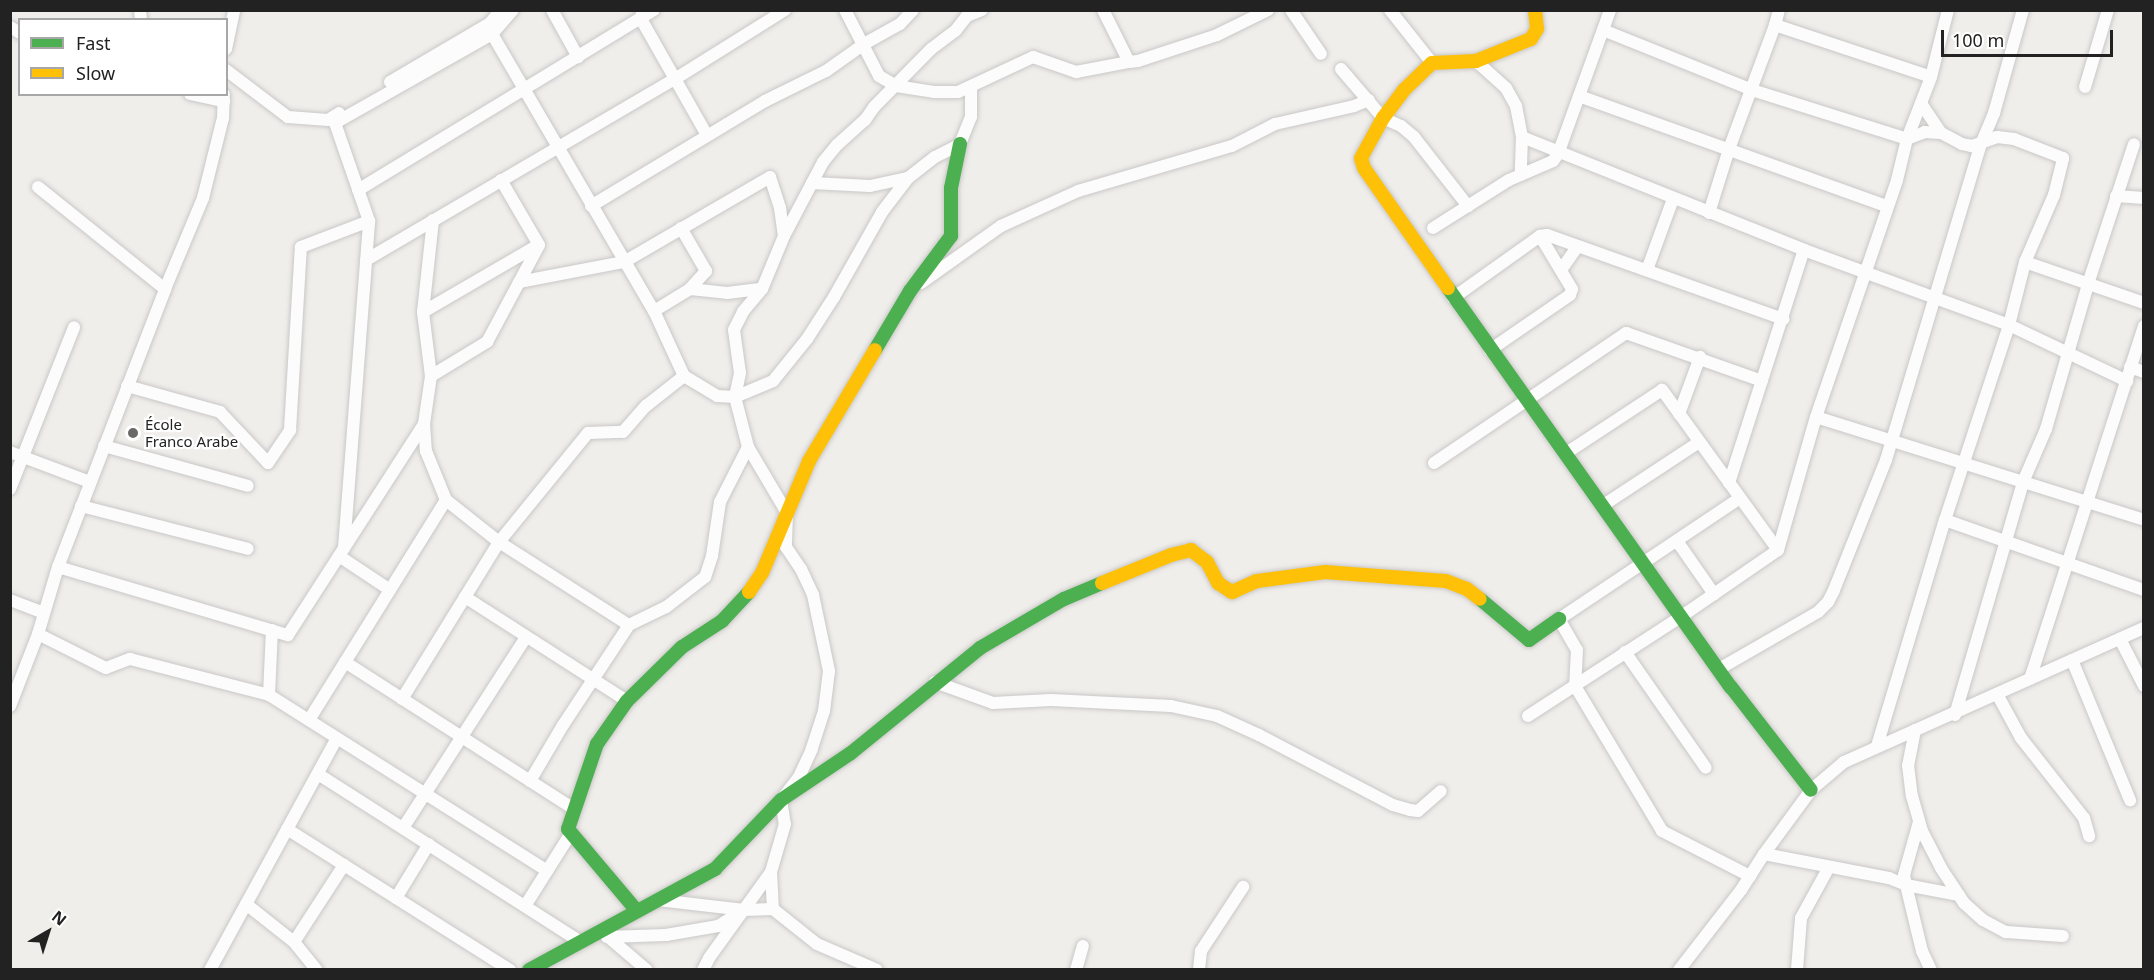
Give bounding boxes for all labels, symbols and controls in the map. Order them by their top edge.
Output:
legend [18,18,228,96]
scale bar [1944,18,2116,56]
text: 100 m [1952,28,2004,52]
text: Fast [76,31,111,55]
text: Slow [76,61,115,85]
place label: École Franco Arabe [145,415,238,450]
marker: École Franco Arabe [126,426,140,440]
north arrow [18,902,78,962]
text: N [47,905,71,931]

